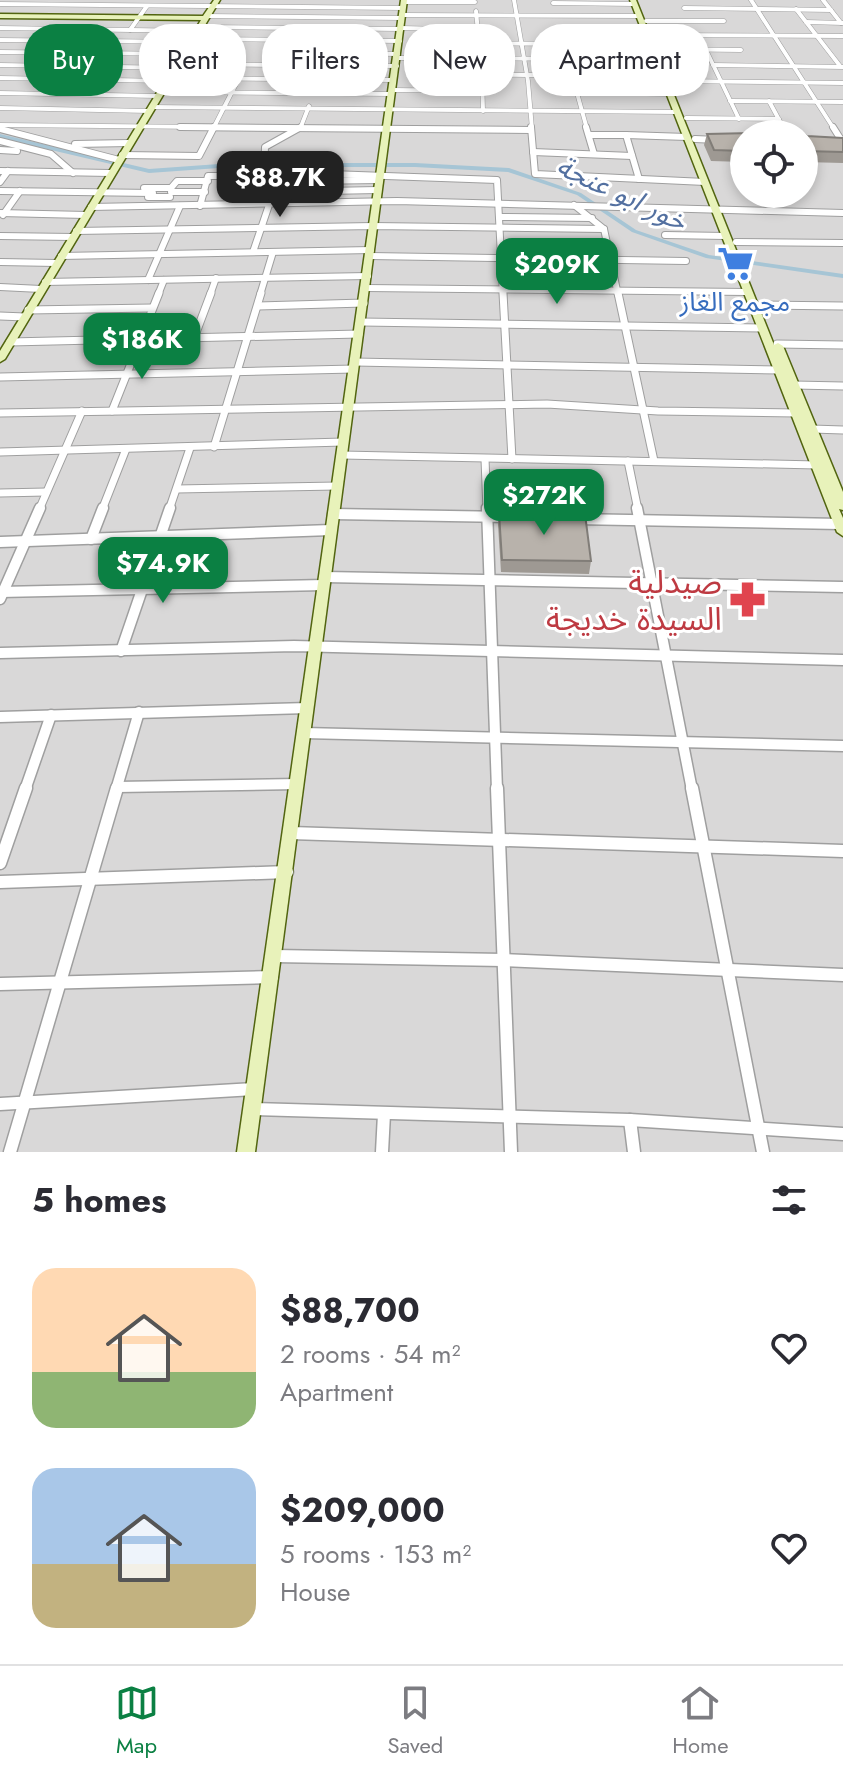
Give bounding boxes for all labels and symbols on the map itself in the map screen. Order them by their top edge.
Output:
water label: خور ابو عنجة [550,145,694,242]
pin: $88.7K [215,151,345,219]
pin: $209K [501,238,613,306]
supermarket icon: مجمع الغاز [716,244,754,282]
place label: مجمع الغاز [679,283,790,322]
pin: $186K [86,313,198,381]
pin: $272K [488,469,600,537]
pin: $74.9K [98,537,228,605]
place label: صيدلية السيدة خديجة [546,559,722,642]
pharmacy icon: صيدلية السيدة خديجة [729,581,767,619]

